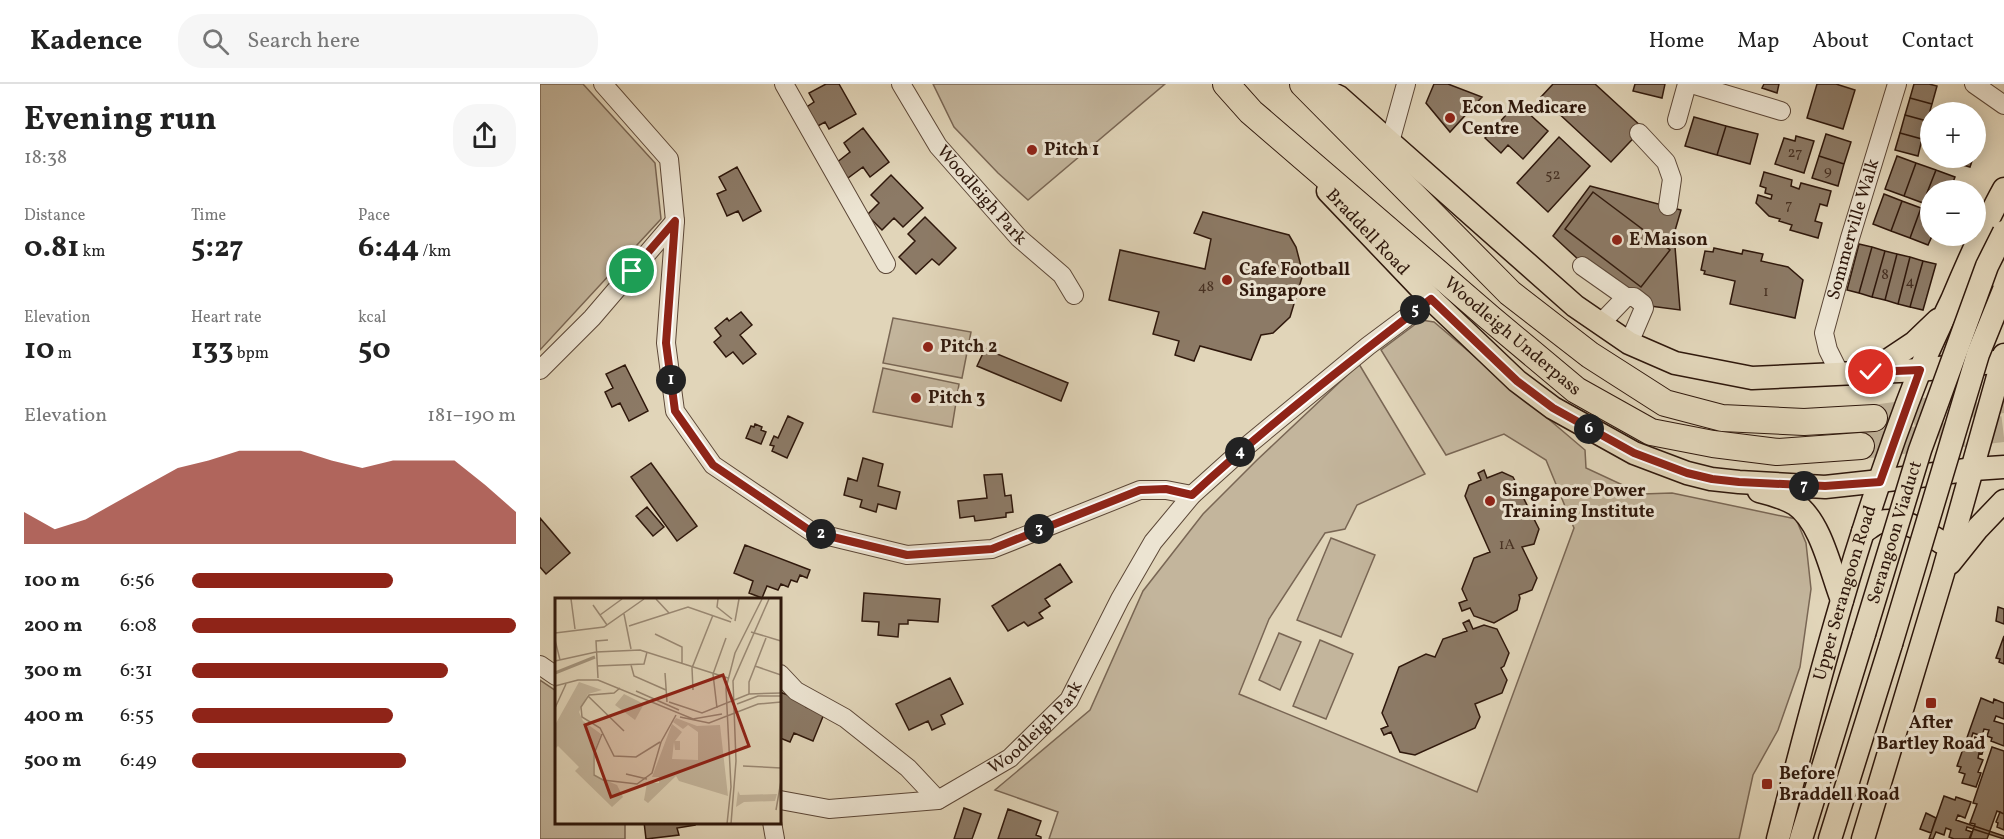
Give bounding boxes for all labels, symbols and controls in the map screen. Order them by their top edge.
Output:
search box [178,14,598,68]
text: Kadence [30,22,142,61]
icon: search [199,25,232,58]
text: Search here [247,26,360,57]
text: Home [1649,27,1704,56]
text: Map [1737,27,1779,56]
text: About [1812,27,1869,56]
text: Contact [1902,27,1974,56]
place label: Econ Medicare Centre [1462,96,1587,142]
text: Evening run [24,98,217,144]
map controls [1920,102,1986,246]
button: + [1920,102,1986,168]
button: share [453,104,516,167]
marker: Econ Medicare Centre [1443,111,1457,125]
place label: Pitch 1 [1044,138,1099,163]
street label: Woodleigh Park [931,140,1032,252]
marker: Pitch 1 [1025,143,1039,157]
house number: 27 [1788,143,1802,164]
text: 18:38 [24,144,67,172]
street label: Sommerville Walk [1821,156,1886,303]
house number: 9 [1824,161,1832,182]
house number: 52 [1545,165,1561,186]
button: − [1920,180,1986,246]
street label: Braddell Road [1320,183,1415,281]
house number: 7 [1785,195,1793,216]
text: Distance [24,205,85,227]
text: Time [191,205,226,227]
text: Pace [358,205,390,227]
text: 0.81 [24,227,79,269]
text: 5:27 [191,227,244,269]
text: 6:44 [358,227,419,269]
place label: E Maison [1629,228,1708,253]
marker: E Maison [1610,233,1624,247]
text: km [79,241,106,263]
text: /km [419,241,451,263]
pin [606,245,657,296]
icon: arrive [615,254,648,287]
place label: Cafe Football Singapore [1239,258,1350,304]
house number: 8 [1881,265,1889,286]
street label: Woodleigh Underpass [1438,271,1586,402]
house number: 4 [1906,272,1915,293]
marker: Cafe Football Singapore [1220,273,1234,287]
house number: 48 [1198,277,1214,298]
house number: 1 [1763,282,1769,303]
pin: 5 [1400,295,1430,325]
text: 5 [1411,299,1419,321]
text: Elevation [24,307,91,329]
text: Heart rate [191,307,262,329]
text: kcal [358,307,386,329]
text: 10 [24,329,55,371]
text: 133 [191,329,234,371]
text: 50 [358,329,391,371]
place label: Pitch 2 [940,335,997,360]
marker: Pitch 2 [921,340,935,354]
text: m [55,343,72,365]
text: bpm [234,343,269,365]
pin [1845,346,1896,397]
icon: check [1854,355,1887,388]
pin: 1 [656,365,686,395]
text: 1 [668,369,674,391]
place label: Pitch 3 [928,386,985,411]
marker: Pitch 3 [909,391,923,405]
text: Elevation [24,402,107,430]
text: 181–190 m [427,402,516,430]
pin: 6 [1574,414,1604,444]
text: 6 [1585,418,1593,440]
pin: 4 [1225,437,1255,467]
text: 4 [1235,441,1245,463]
street label: Serangoon Viaduct [1861,458,1928,607]
pin: 7 [1789,471,1819,501]
text: 7 [1800,475,1808,497]
place label: Singapore Power Training Institute [1502,479,1655,525]
marker: Singapore Power Training Institute [1483,494,1497,508]
street label: Upper Serangoon Road [1807,502,1883,683]
pin: 3 [1024,514,1054,544]
text: 3 [1035,518,1043,540]
pin: 2 [806,519,836,549]
text: 2 [817,523,825,545]
house number: 1A [1499,535,1516,556]
text: 100 m [24,567,80,595]
text: 6:56 [120,567,155,595]
inset map [555,598,782,824]
text: 200 m [24,612,82,640]
text: 6:08 [120,612,157,640]
text: 300 m [24,657,82,685]
text: 6:31 [120,657,153,685]
street label: Woodleigh Park [984,677,1089,781]
marker: After Bartley Road [1924,696,1938,710]
text: 400 m [24,702,84,730]
text: 6:55 [120,702,154,730]
place label: After Bartley Road [1876,711,1986,757]
text: 500 m [24,747,82,775]
text: 6:49 [120,747,157,775]
place label: Before Braddell Road [1779,762,1900,808]
marker: Before Braddell Road [1760,777,1774,791]

